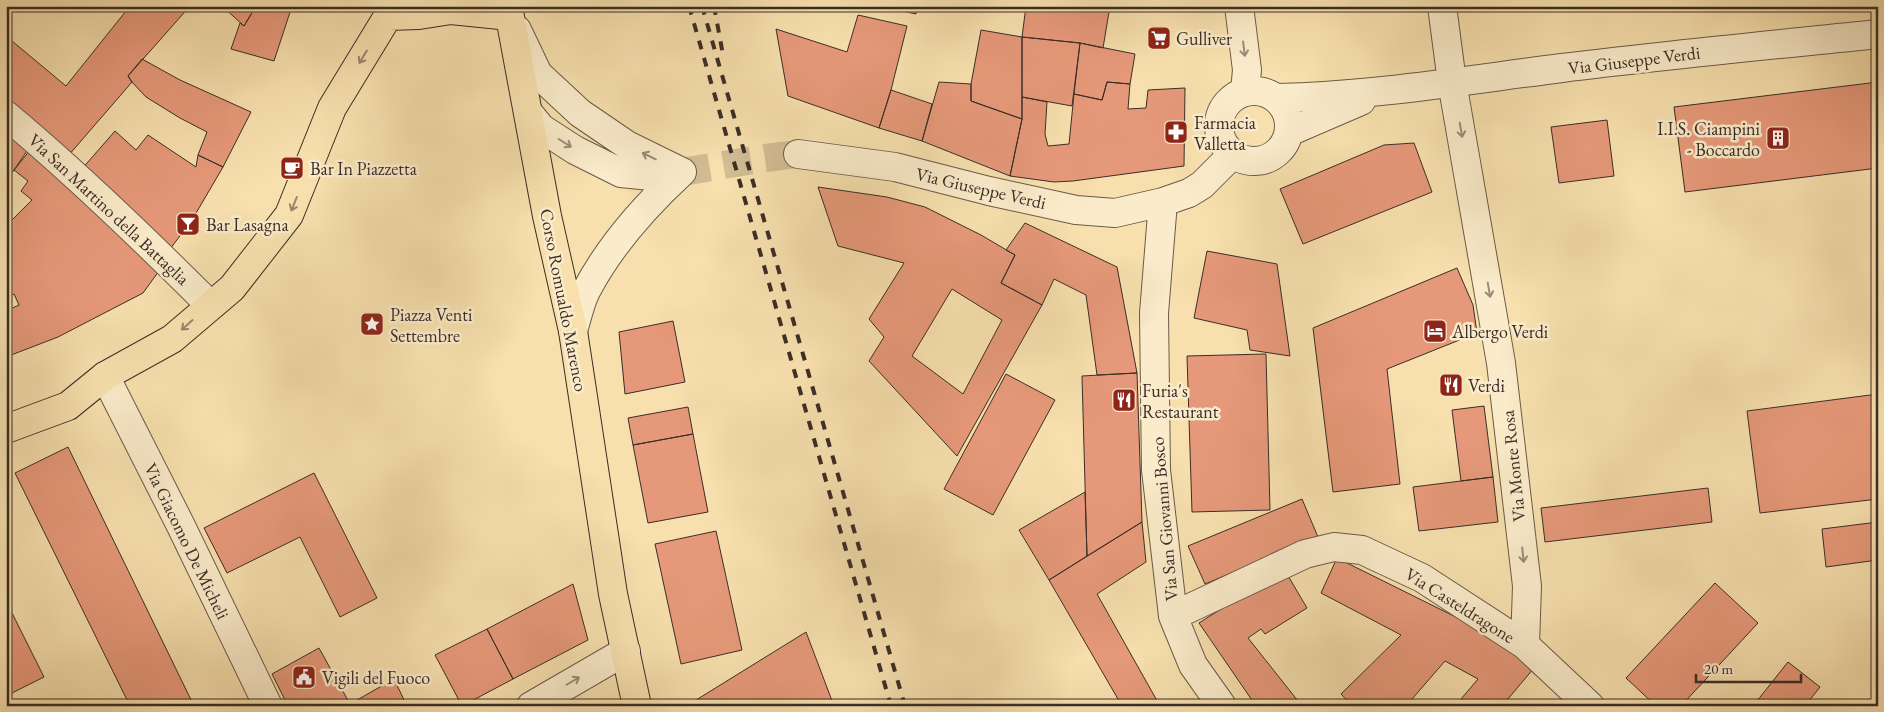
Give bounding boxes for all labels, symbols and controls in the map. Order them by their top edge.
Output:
supermarket icon: Gulliver [1146,25,1172,51]
place label: Gulliver [1176,27,1232,50]
one-way arrow [1239,40,1249,56]
street label: Via Giuseppe Verdi [1567,40,1702,80]
one-way arrow [357,50,367,64]
place label: Farmacia Valletta [1194,111,1257,155]
place label: I.I.S. Ciampini - Boccardo [1657,117,1761,161]
pharmacy icon: Farmacia Valletta [1163,119,1189,145]
one-way arrow [1456,122,1466,138]
building icon: I.I.S. Ciampini - Boccardo [1765,125,1791,151]
street label: Via San Martino della Battaglia [24,128,195,290]
one-way arrow [558,138,572,148]
one-way arrow [642,151,657,160]
cafe icon: Bar In Piazzetta [279,155,305,181]
place label: Bar In Piazzetta [310,157,418,180]
street label: Via Giuseppe Verdi [914,162,1049,214]
one-way arrow [288,196,298,211]
street label: Corso Romualdo Marenco [535,207,593,393]
bar icon: Bar Lasagna [175,211,201,237]
place label: Bar Lasagna [206,213,289,236]
one-way arrow [1484,282,1494,298]
place label: Piazza Venti Settembre [390,303,473,347]
place icon: Piazza Venti Settembre [359,311,385,337]
hotel icon: Albergo Verdi [1422,318,1448,344]
one-way arrow [181,319,194,331]
place label: Albergo Verdi [1451,320,1549,343]
restaurant icon: Verdi [1438,372,1464,398]
place label: Verdi [1468,374,1505,397]
place label: Furia's Restaurant [1142,379,1219,423]
restaurant icon: Furia's Restaurant [1111,387,1137,413]
street label: Via Monte Rosa [1496,408,1530,523]
street label: Via San Giovanni Bosco [1145,436,1183,602]
street label: Via Giacomo De Micheli [139,459,235,624]
one-way arrow [1518,547,1528,563]
street label: Via Casteldragone [1401,562,1519,648]
scale bar [1696,652,1802,684]
text: 20 m [1704,659,1733,678]
public building icon: Vigili del Fuoco [291,664,317,690]
place label: Vigili del Fuoco [322,666,430,689]
one-way arrow [565,676,580,686]

